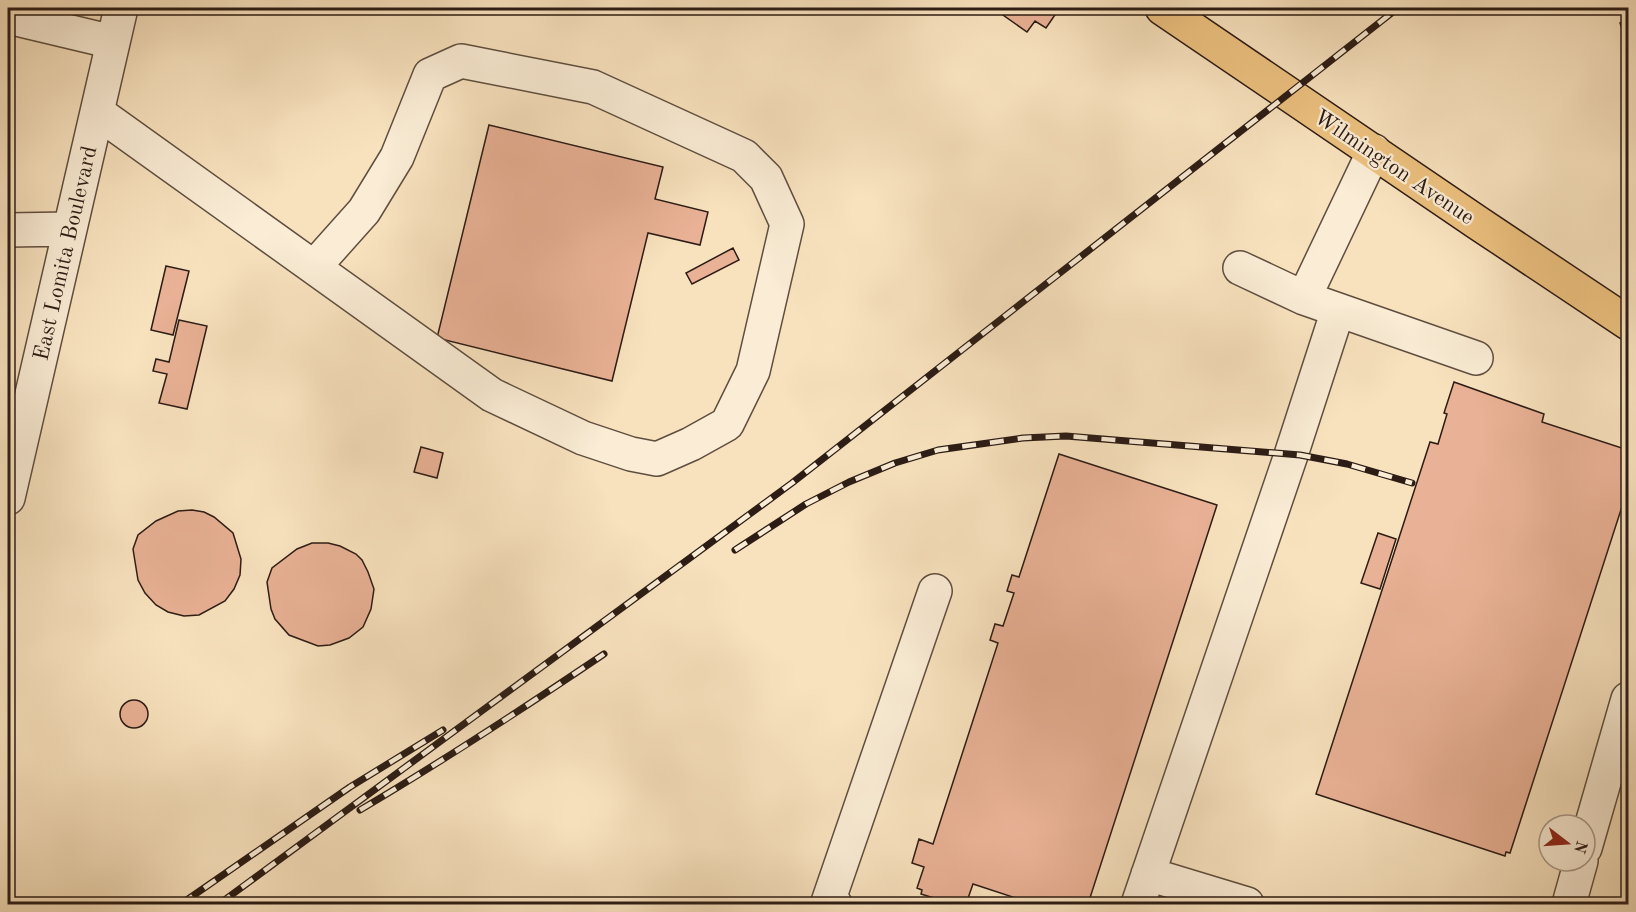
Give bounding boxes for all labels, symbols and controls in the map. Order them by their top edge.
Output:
street label: Wilmington Avenue [1310,106,1478,229]
street label: East Lomita Boulevard [31,144,101,363]
north arrow [1537,813,1597,873]
text: N [1570,839,1589,856]

